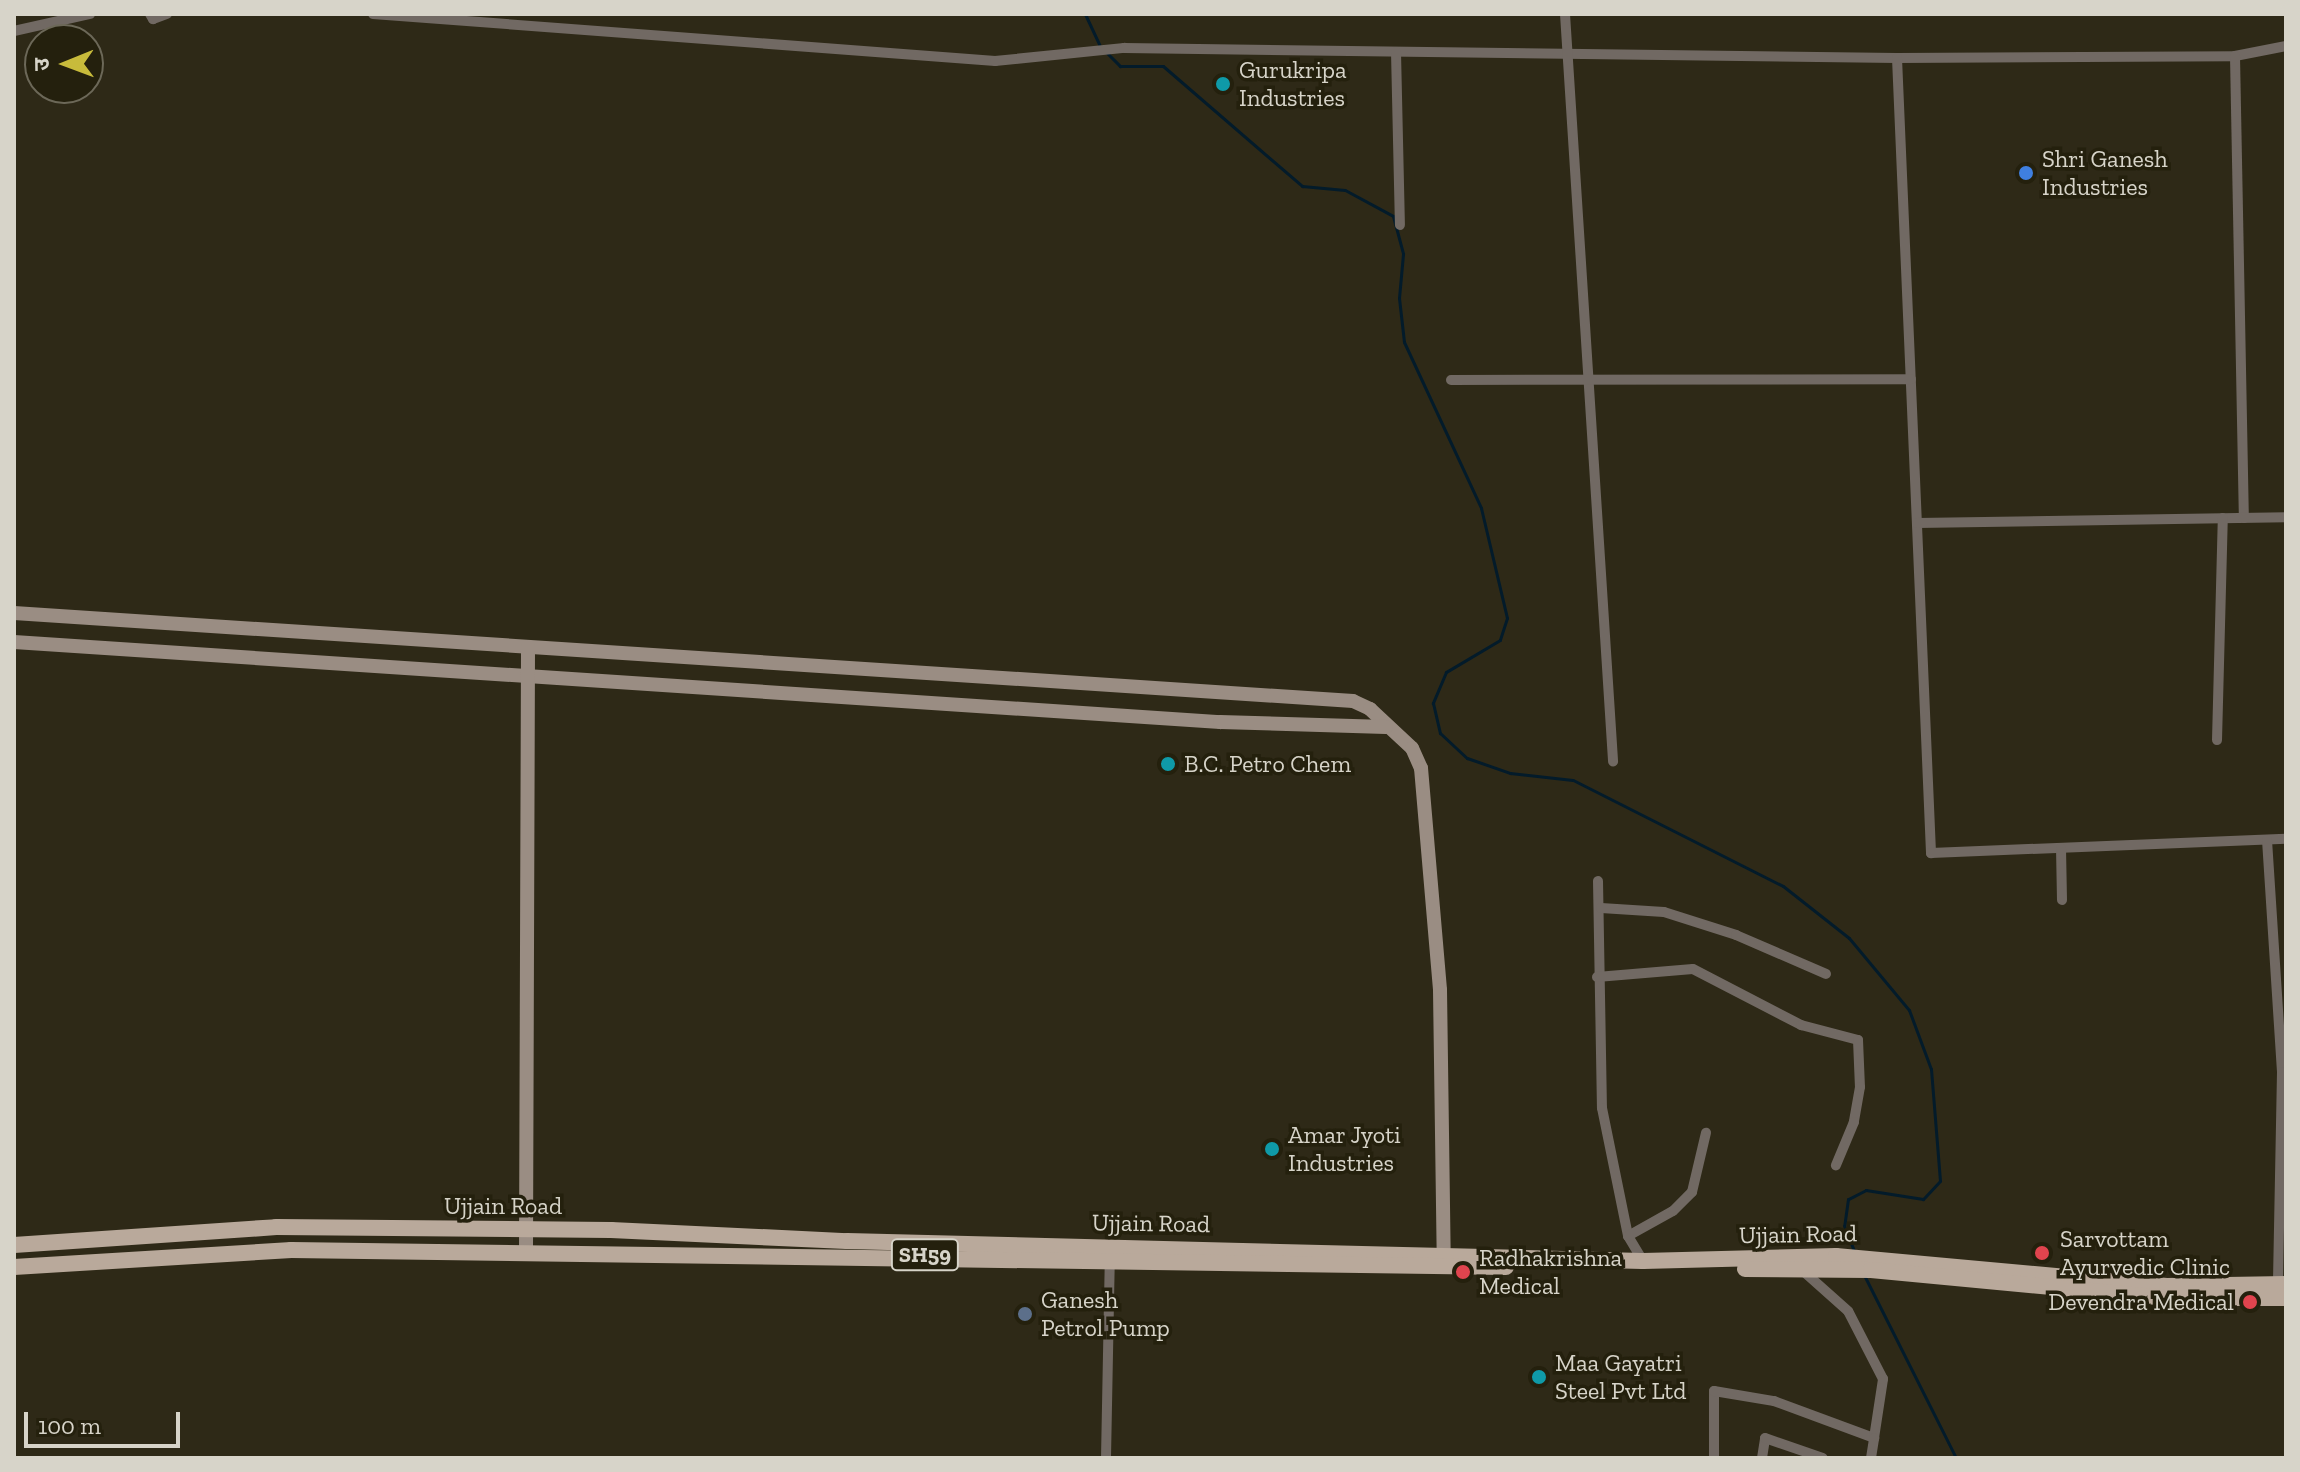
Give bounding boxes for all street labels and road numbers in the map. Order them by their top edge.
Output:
street label: Ujjain Road [444,1192,562,1220]
street label: Ujjain Road [1092,1208,1210,1238]
street label: Ujjain Road [1739,1219,1857,1249]
road number: SH59 [889,1237,961,1273]

